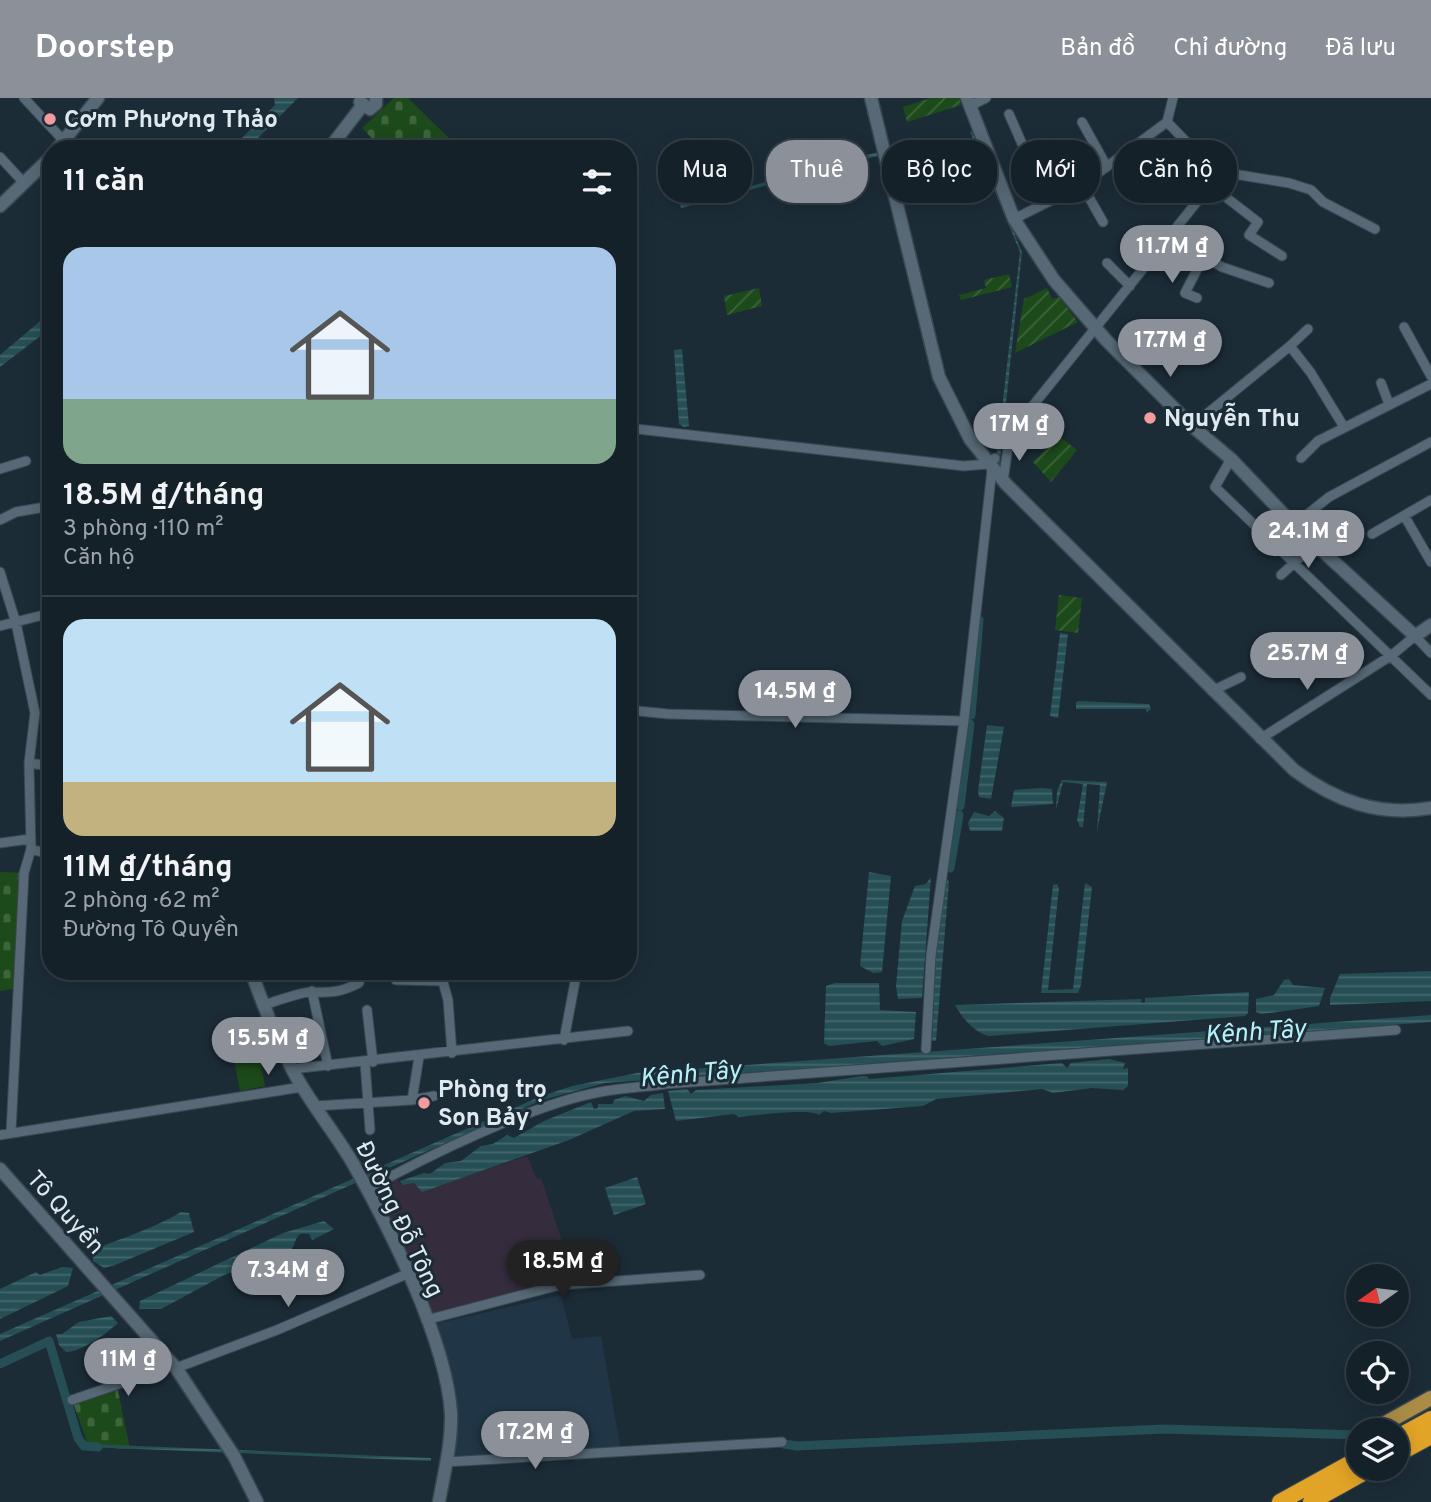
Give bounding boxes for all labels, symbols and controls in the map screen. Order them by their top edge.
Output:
text: Doorstep [35,28,175,70]
text: Bản đồ [1060,34,1135,64]
text: Chỉ đường [1173,34,1287,64]
text: Đã lưu [1325,34,1396,64]
place label: Cơm Phương Thảo [64,106,278,136]
marker: Cơm Phương Thảo [42,111,58,127]
chip: Mua [658,140,752,203]
chip: Thuê [766,140,868,203]
chip: Bộ lọc [882,140,997,203]
chip: Mới [1011,140,1100,203]
chip: Căn hộ [1114,140,1237,203]
icon: filters [578,163,616,201]
text: 11 căn [63,164,145,201]
pin: 11.7M ₫ [1107,226,1237,285]
text: 11.7M ₫ [1136,233,1208,262]
icon: home [277,292,403,418]
pin: 17.7M ₫ [1105,320,1235,379]
text: 17.7M ₫ [1134,327,1206,356]
place label: Nguyễn Thu [1164,402,1300,435]
pin: 17M ₫ [970,404,1068,463]
marker: Nguyễn Thu [1142,410,1158,426]
text: 17M ₫ [989,411,1049,440]
text: 18.5M ₫/tháng [63,478,264,515]
pin: 24.1M ₫ [1243,510,1373,570]
text: 3 phòng · 110 m² [63,515,224,544]
text: 24.1M ₫ [1267,518,1349,547]
text: Căn hộ [63,544,135,573]
pin: 25.7M ₫ [1242,632,1372,692]
text: 25.7M ₫ [1266,640,1348,669]
icon: home [277,664,403,790]
pin: 14.5M ₫ [730,670,860,730]
text: 14.5M ₫ [754,678,836,707]
text: 11M ₫/tháng [63,850,233,887]
text: 2 phòng · 62 m² [63,887,220,916]
text: Đường Tô Quyền [63,916,239,945]
water label: Kênh Tây [1203,1013,1309,1053]
pin: 15.5M ₫ [203,1018,333,1077]
text: 15.5M ₫ [228,1025,308,1054]
water label: Kênh Tây [638,1054,744,1096]
place label: Phòng trọ Son Bảy [438,1076,547,1134]
marker: Phòng trọ Son Bảy [416,1095,432,1111]
street label: Đường Đỗ Tông [347,1136,451,1303]
street label: Tô Quyền [19,1165,111,1261]
pin: 18.5M ₫ [498,1240,628,1300]
text: 18.5M ₫ [523,1248,603,1277]
pin: 7.34M ₫ [223,1250,353,1309]
text: 7.34M ₫ [247,1257,329,1286]
north arrow [1346,1264,1409,1326]
map controls [1346,1264,1409,1481]
pin: 11M ₫ [79,1338,177,1398]
button: locate [1346,1341,1409,1404]
text: 11M ₫ [100,1346,156,1375]
pin: 17.2M ₫ [470,1412,600,1471]
button: layers [1346,1418,1409,1481]
text: 17.2M ₫ [497,1419,573,1448]

